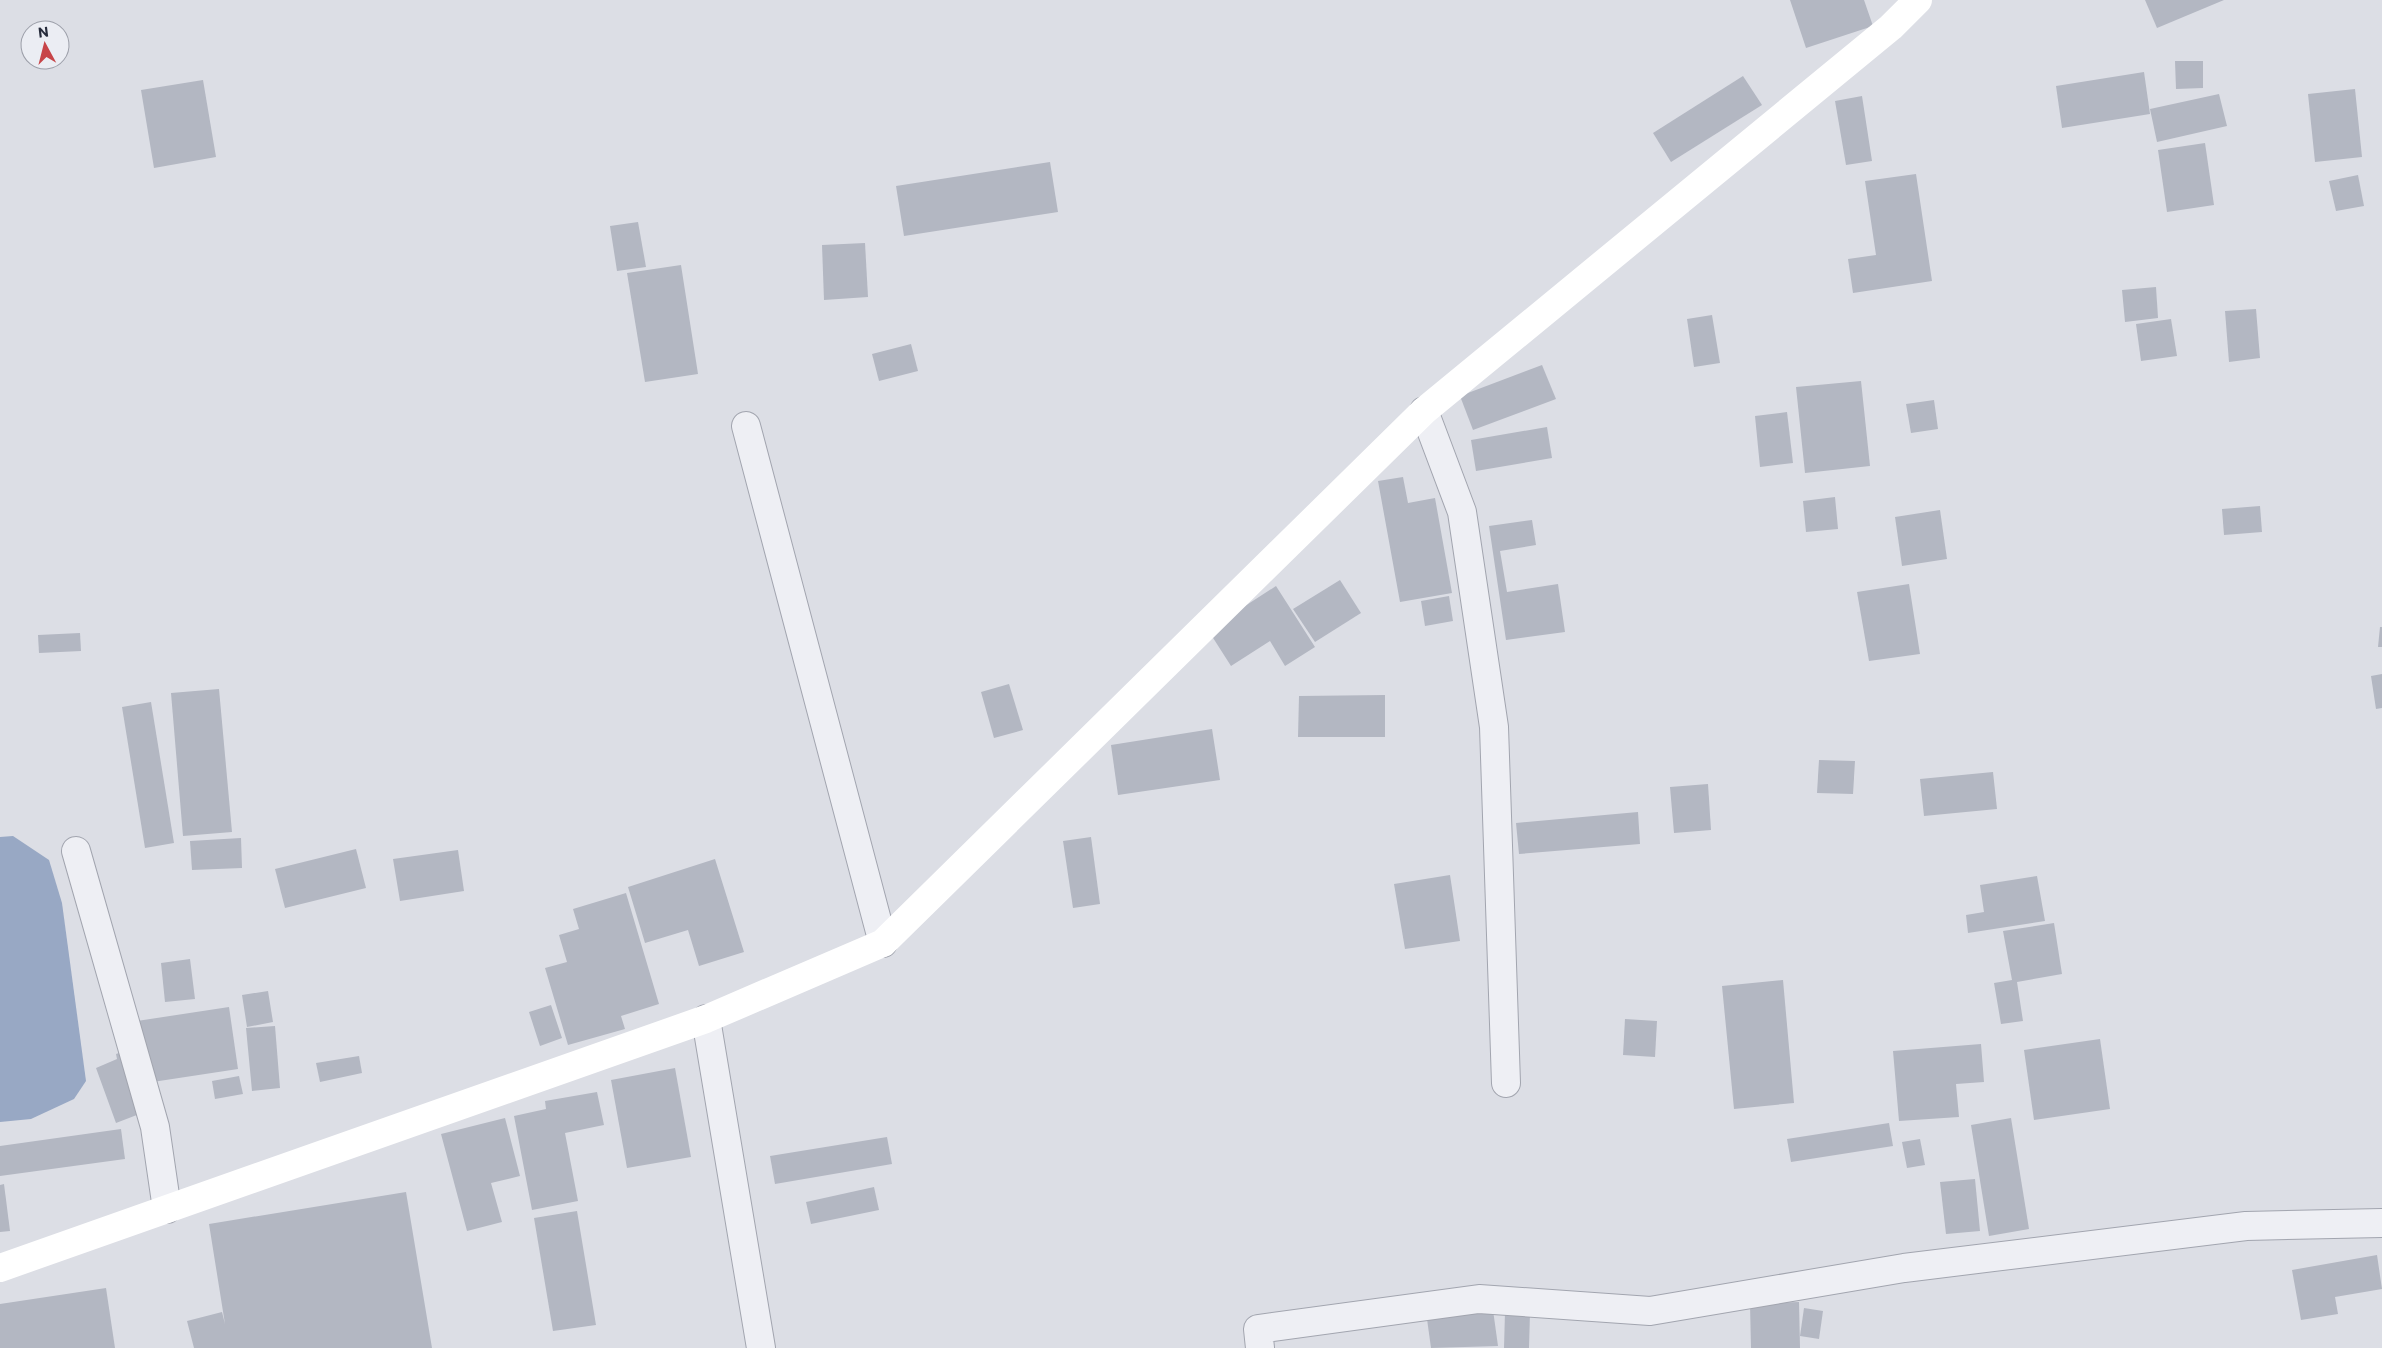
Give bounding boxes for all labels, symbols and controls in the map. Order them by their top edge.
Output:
north arrow [20,20,70,70]
text: N [37,23,50,41]

